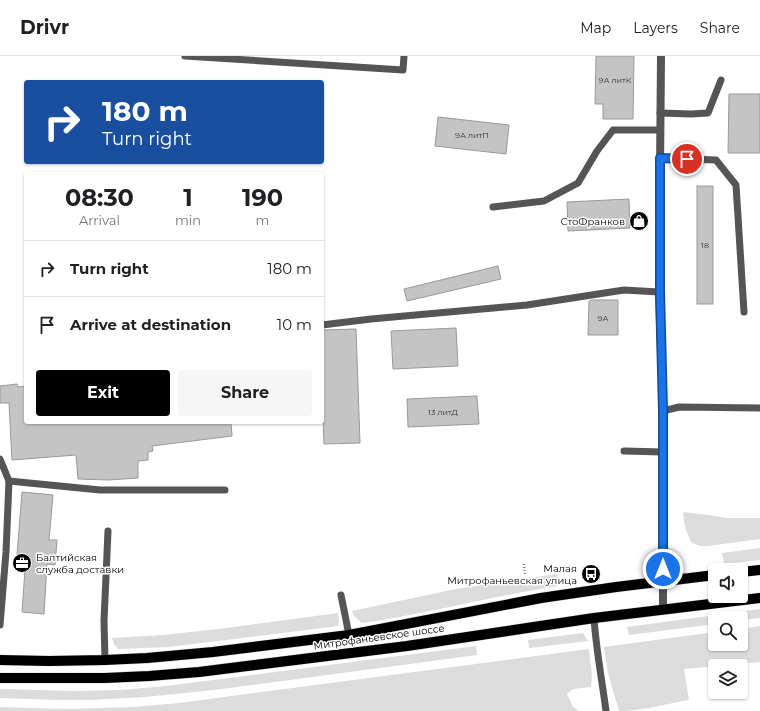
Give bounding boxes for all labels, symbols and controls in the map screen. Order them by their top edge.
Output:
text: Drivr [20,16,69,39]
text: Map [580,19,611,37]
text: Layers [633,19,678,37]
text: Share [700,19,740,37]
house number: 9А литК [599,75,632,85]
text: 180 m [102,94,188,128]
icon: right [36,96,88,148]
text: Turn right [102,128,192,150]
house number: 9А литП [455,130,489,140]
pin [670,142,704,176]
icon: arrive [676,148,698,170]
text: 08:30 [65,183,134,212]
text: 1 [183,183,193,212]
text: 190 [242,183,283,212]
shop icon: СтоФранков [628,210,650,232]
text: Arrival [79,212,120,228]
text: min [175,212,201,228]
text: m [256,212,269,228]
place label: СтоФранков [560,215,625,228]
house number: 18 [701,240,709,250]
icon: right [36,258,58,280]
text: Turn right [70,259,149,278]
text: 180 m [267,259,312,278]
house number: 9А [598,313,608,323]
icon: arrive [36,314,58,336]
text: Arrive at destination [70,315,231,334]
text: 10 m [277,315,312,334]
button: Exit [36,370,170,416]
button: Share [178,370,312,416]
house number: 13 литД [428,407,459,417]
position arrow [642,548,684,590]
place label: Балтийская служба доставки [36,551,124,576]
office icon: Балтийская служба доставки [11,552,33,574]
place label: Малая Митрофаньевская улица [447,562,577,587]
bus stop icon: Малая Митрофаньевская улица [580,563,602,585]
map controls [708,563,748,699]
button: sound [708,563,748,603]
button: search [708,611,748,651]
street label: Митрофаньевское шоссе [313,621,445,653]
button: layers [708,659,748,699]

